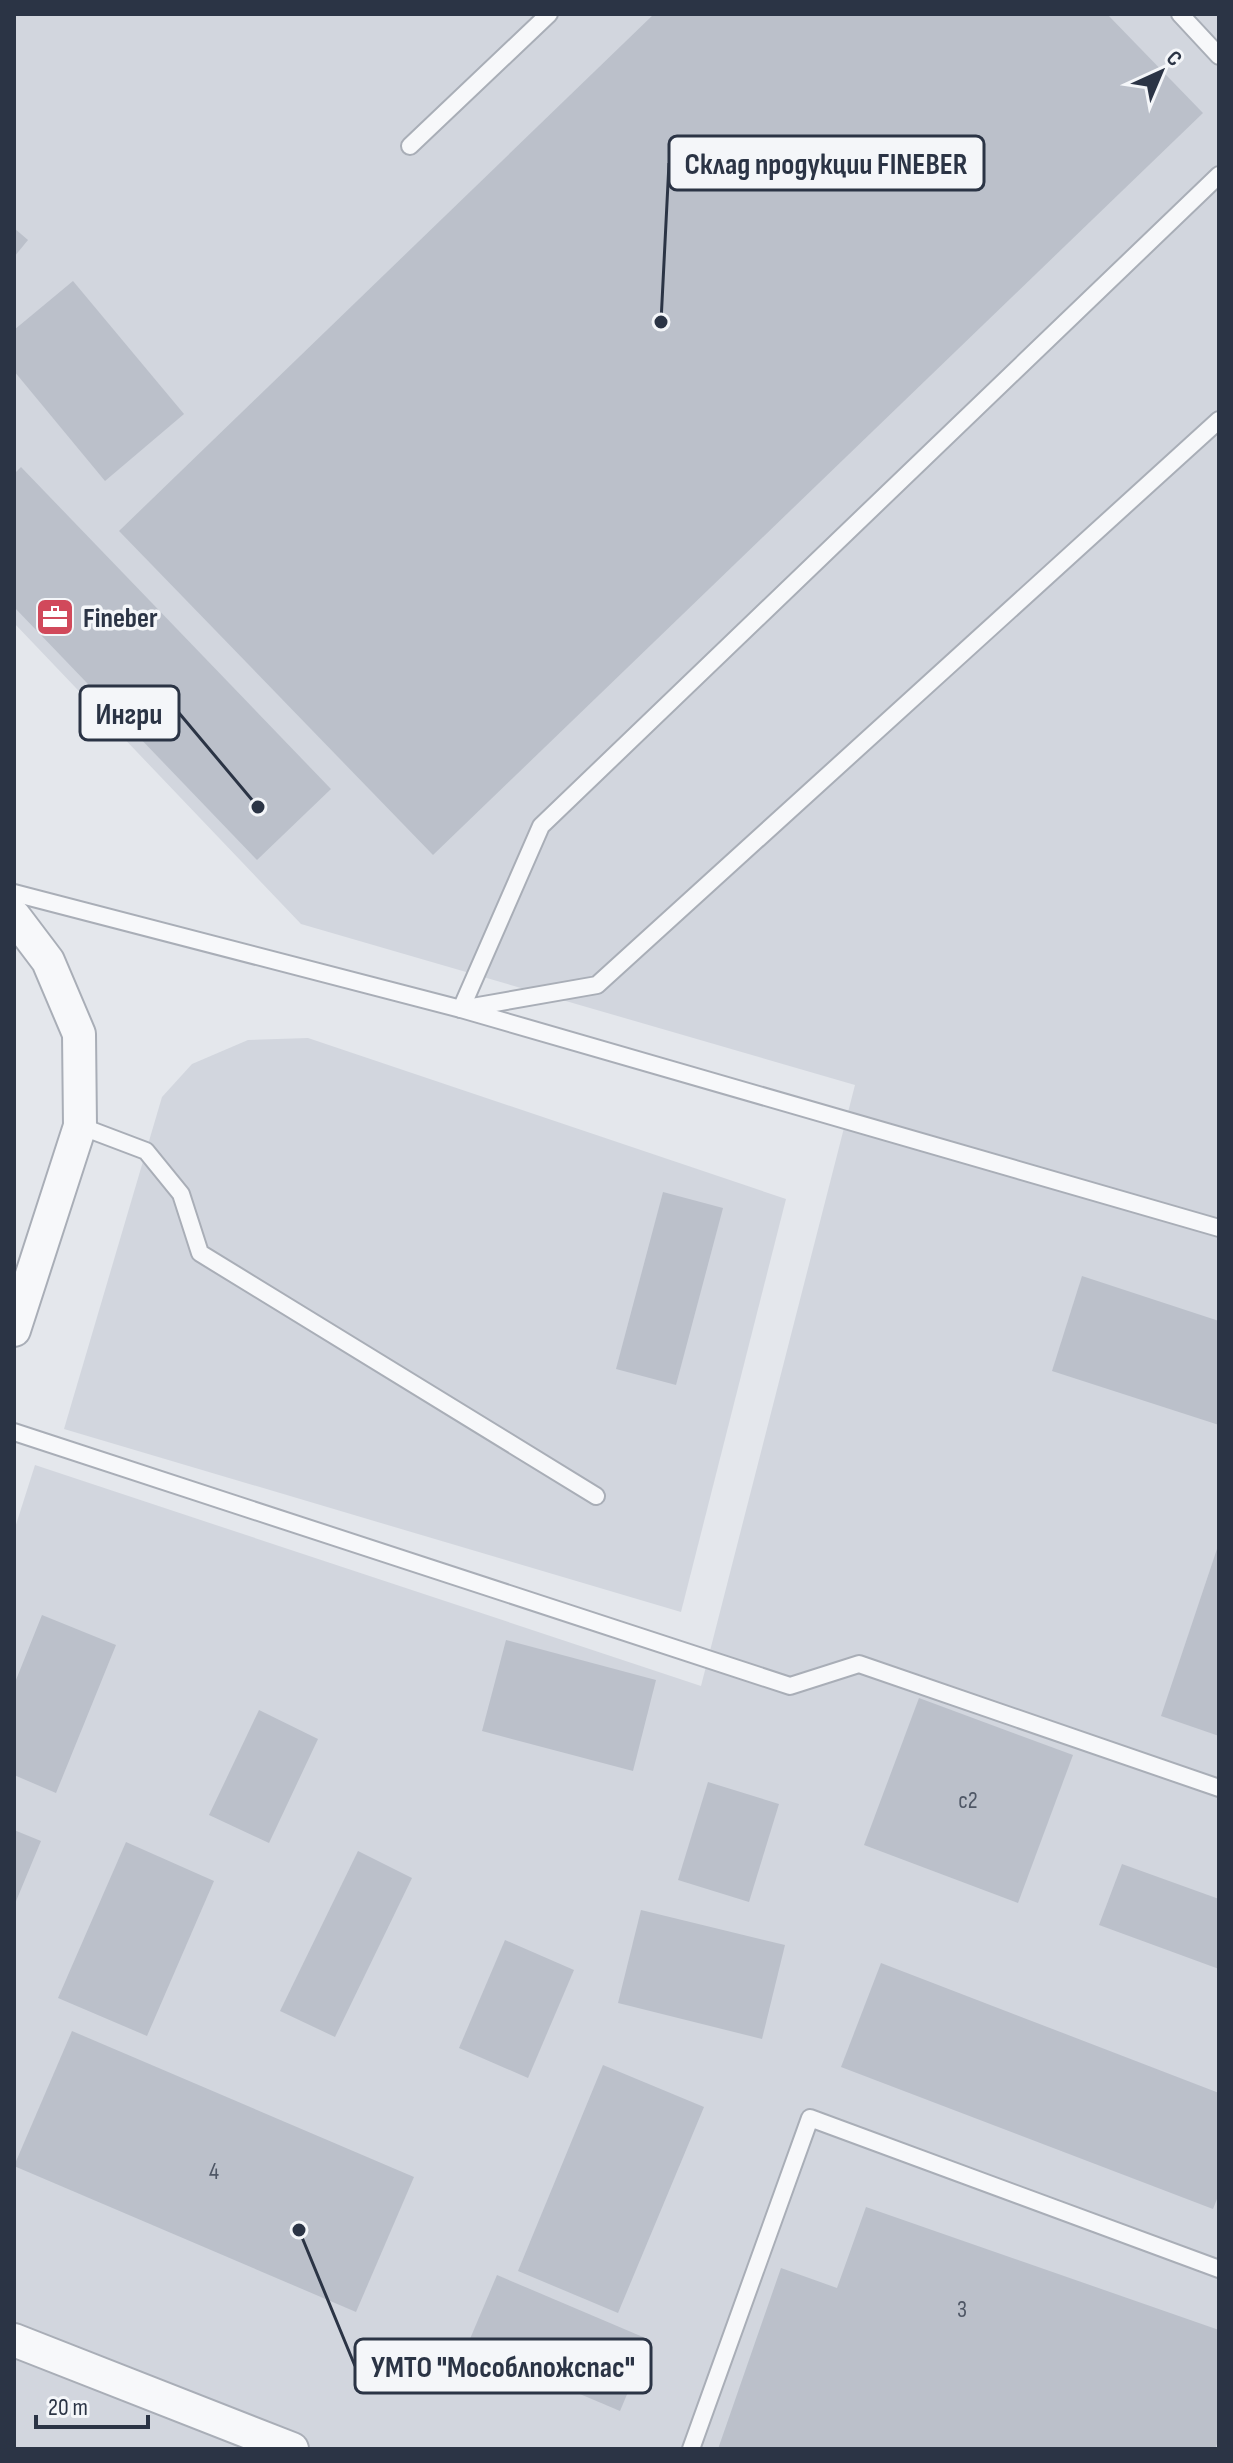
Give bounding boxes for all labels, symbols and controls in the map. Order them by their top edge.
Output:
north arrow [1121,32,1201,112]
text: С [1160,45,1187,72]
callout: Склад продукции FINEBER [669,136,984,190]
text: Склад продукции FINEBER [685,147,968,183]
office icon: Fineber [34,596,76,638]
place label: Fineber [83,602,158,635]
callout: Ингри [80,686,179,740]
text: Ингри [96,697,162,733]
house number: с2 [958,1786,978,1815]
house number: 4 [209,2157,219,2186]
house number: 3 [957,2295,967,2324]
callout: УМТО "Мособлпожспас" [355,2339,651,2393]
text: УМТО "Мособлпожспас" [371,2350,635,2386]
scale bar [36,2379,148,2429]
text: 20 m [48,2393,88,2422]

